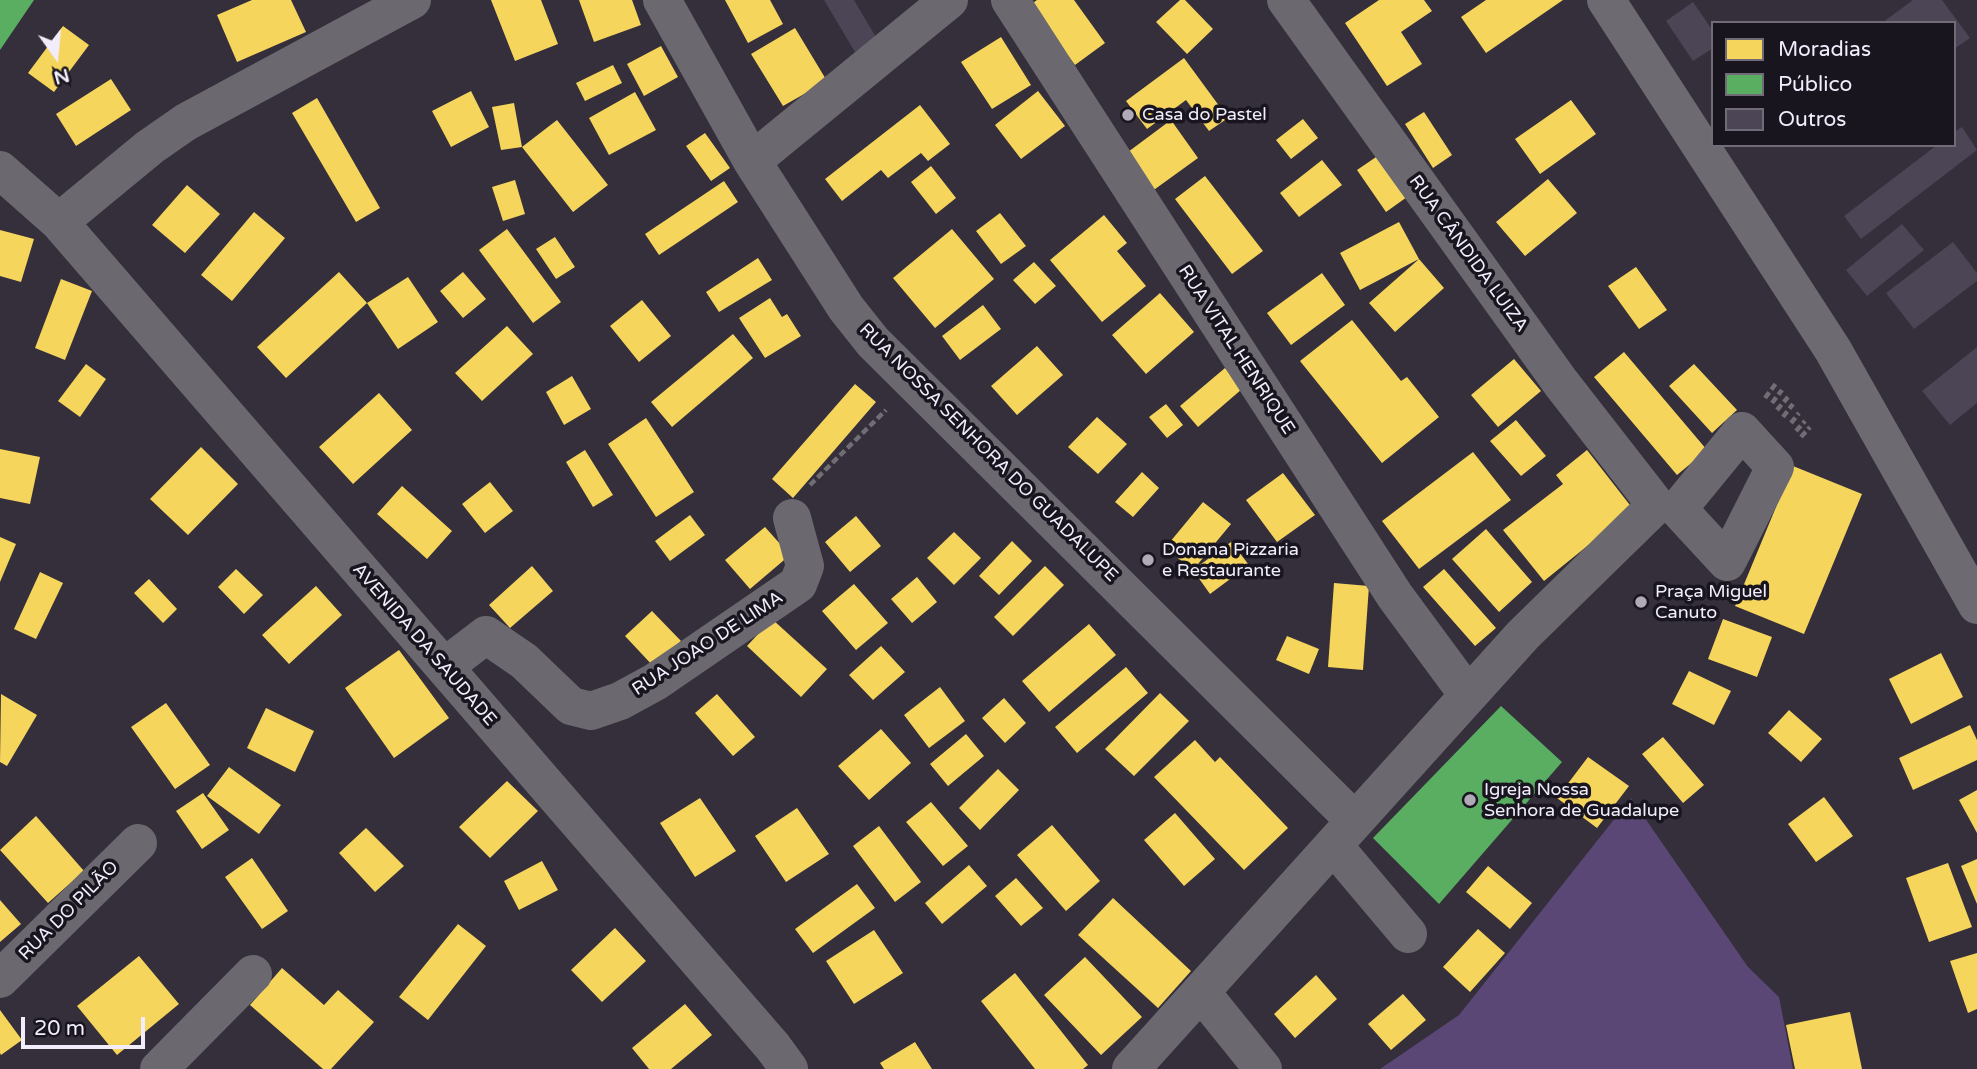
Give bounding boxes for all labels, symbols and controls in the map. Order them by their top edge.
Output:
north arrow [21,21,91,91]
legend [1711,21,1956,147]
text: Moradias [1778,37,1871,62]
text: N [51,64,72,89]
text: Público [1778,72,1852,97]
place label: Casa do Pastel [1142,104,1267,126]
marker: Casa do Pastel [1120,107,1136,123]
text: Outros [1778,107,1846,132]
street label: RUA CÂNDIDA LUIZA [1404,171,1532,337]
street label: RUA VITAL HENRIQUE [1173,261,1299,439]
street label: RUA NOSSA SENHORA DO GUADALUPE [854,319,1122,587]
place label: Donana Pizzaria e Restaurante [1162,539,1299,582]
marker: Donana Pizzaria e Restaurante [1140,552,1156,568]
street label: AVENIDA DA SAUDADE [347,559,501,731]
place label: Praça Miguel Canuto [1655,581,1767,624]
street label: RUA JOAO DE LIMA [629,587,787,701]
marker: Praça Miguel Canuto [1633,594,1649,610]
place label: Igreja Nossa Senhora de Guadalupe [1484,779,1679,822]
marker: Igreja Nossa Senhora de Guadalupe [1462,792,1478,808]
street label: RUA DO PILÃO [15,857,123,965]
scale bar [24,1002,149,1046]
text: 20 m [34,1016,85,1041]

